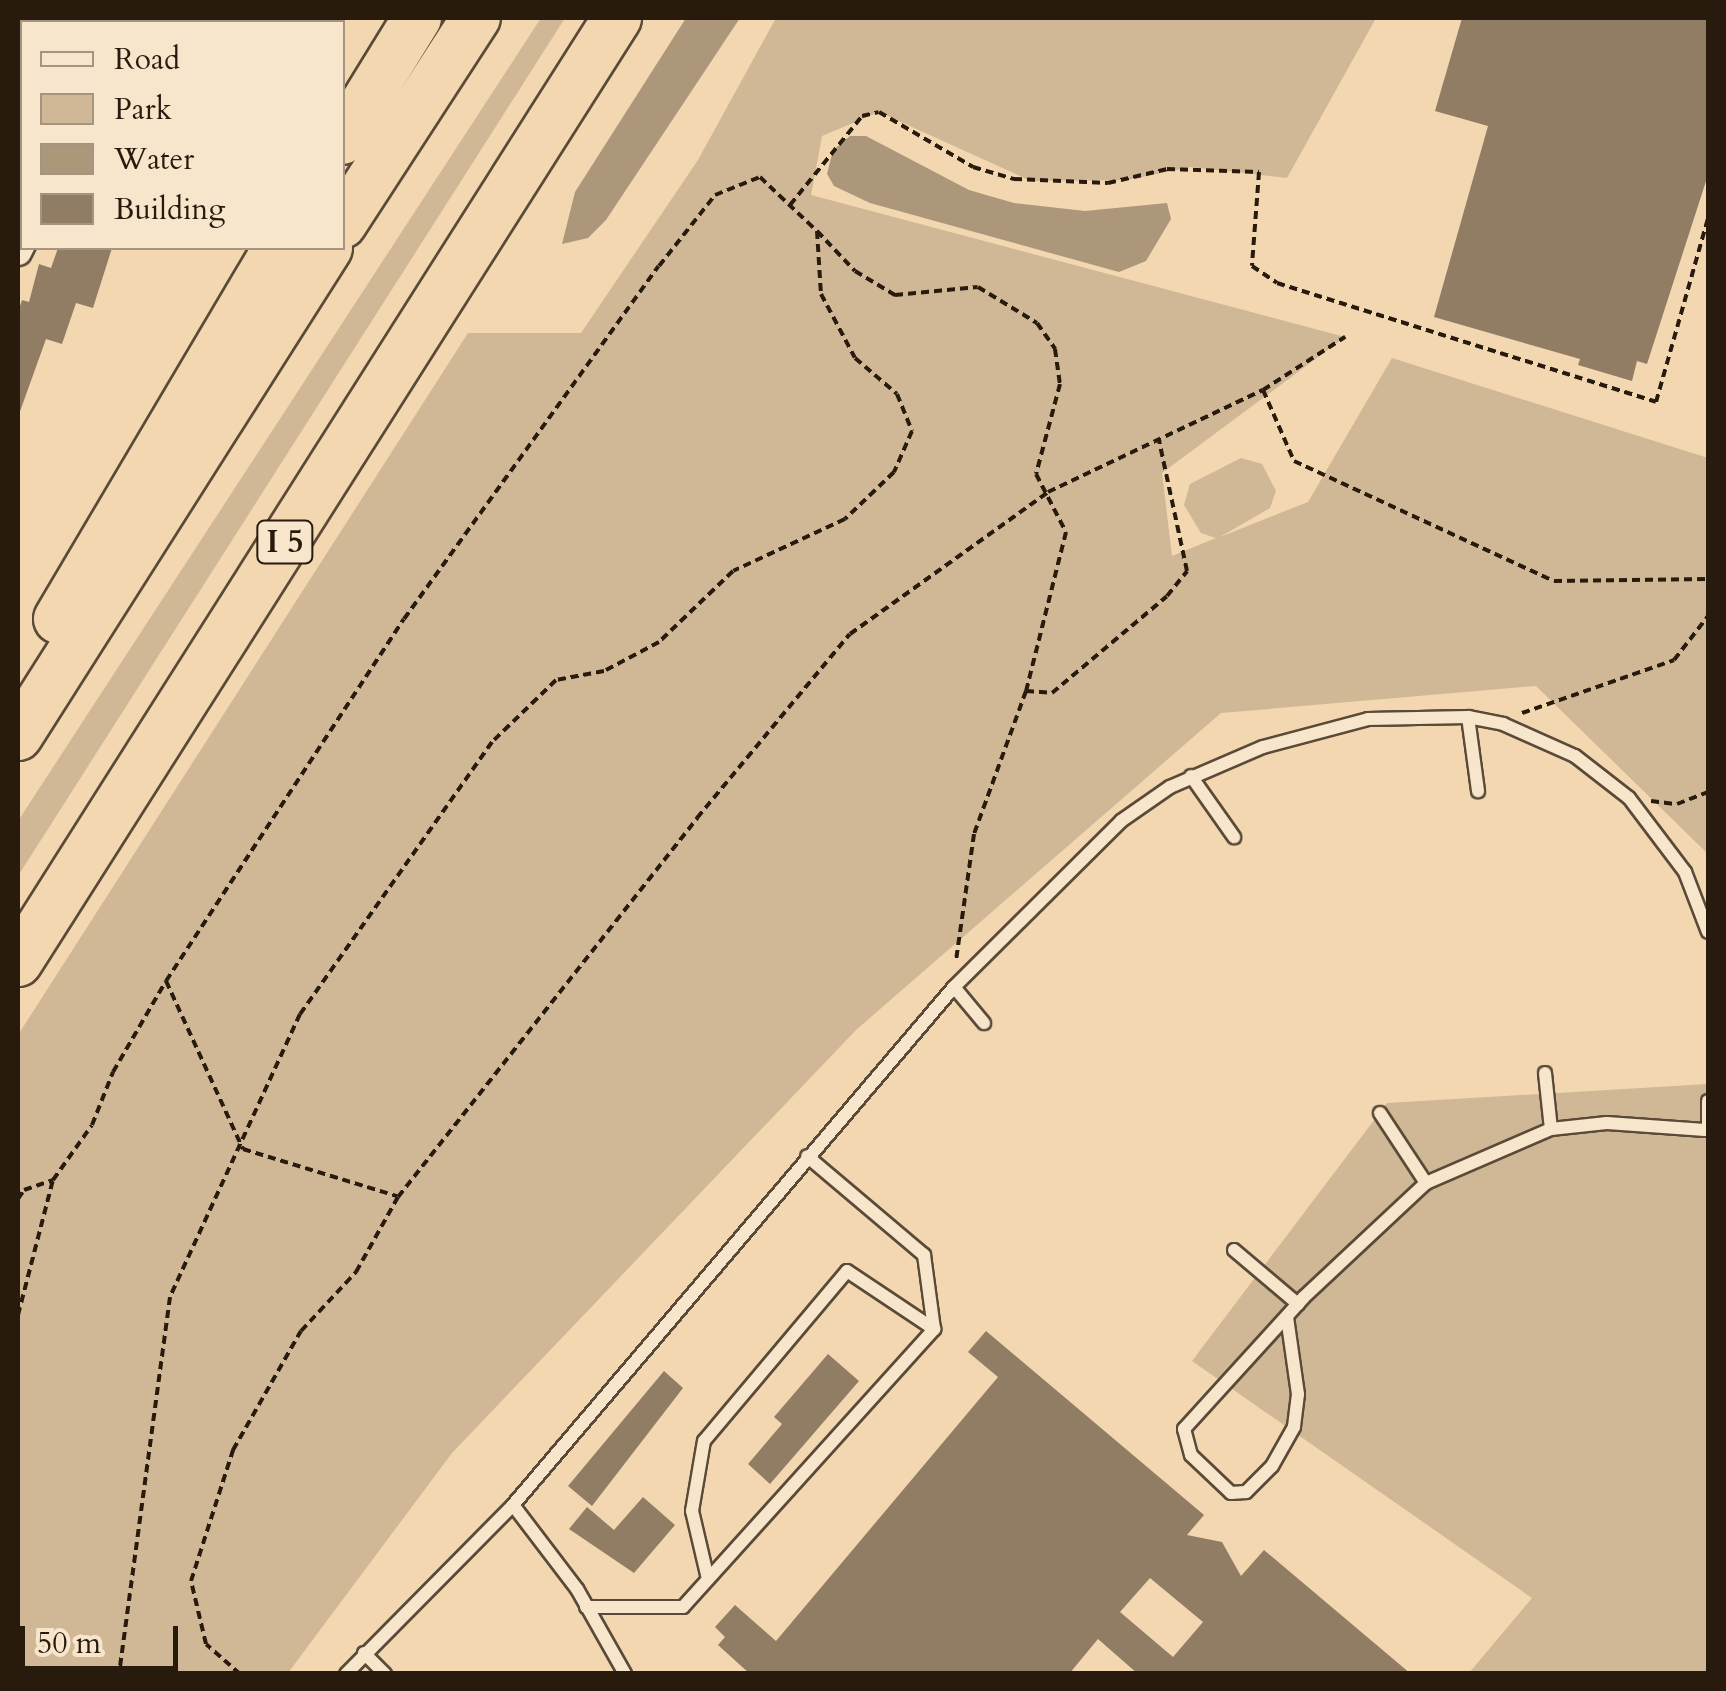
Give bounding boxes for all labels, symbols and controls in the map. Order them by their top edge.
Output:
legend [20,20,345,250]
text: Road [114,39,180,80]
text: Park [114,89,172,130]
text: Water [114,139,194,180]
text: Building [114,189,225,230]
road number: I 5 [255,515,315,569]
scale bar [25,1606,182,1668]
text: 50 m [37,1623,101,1664]

